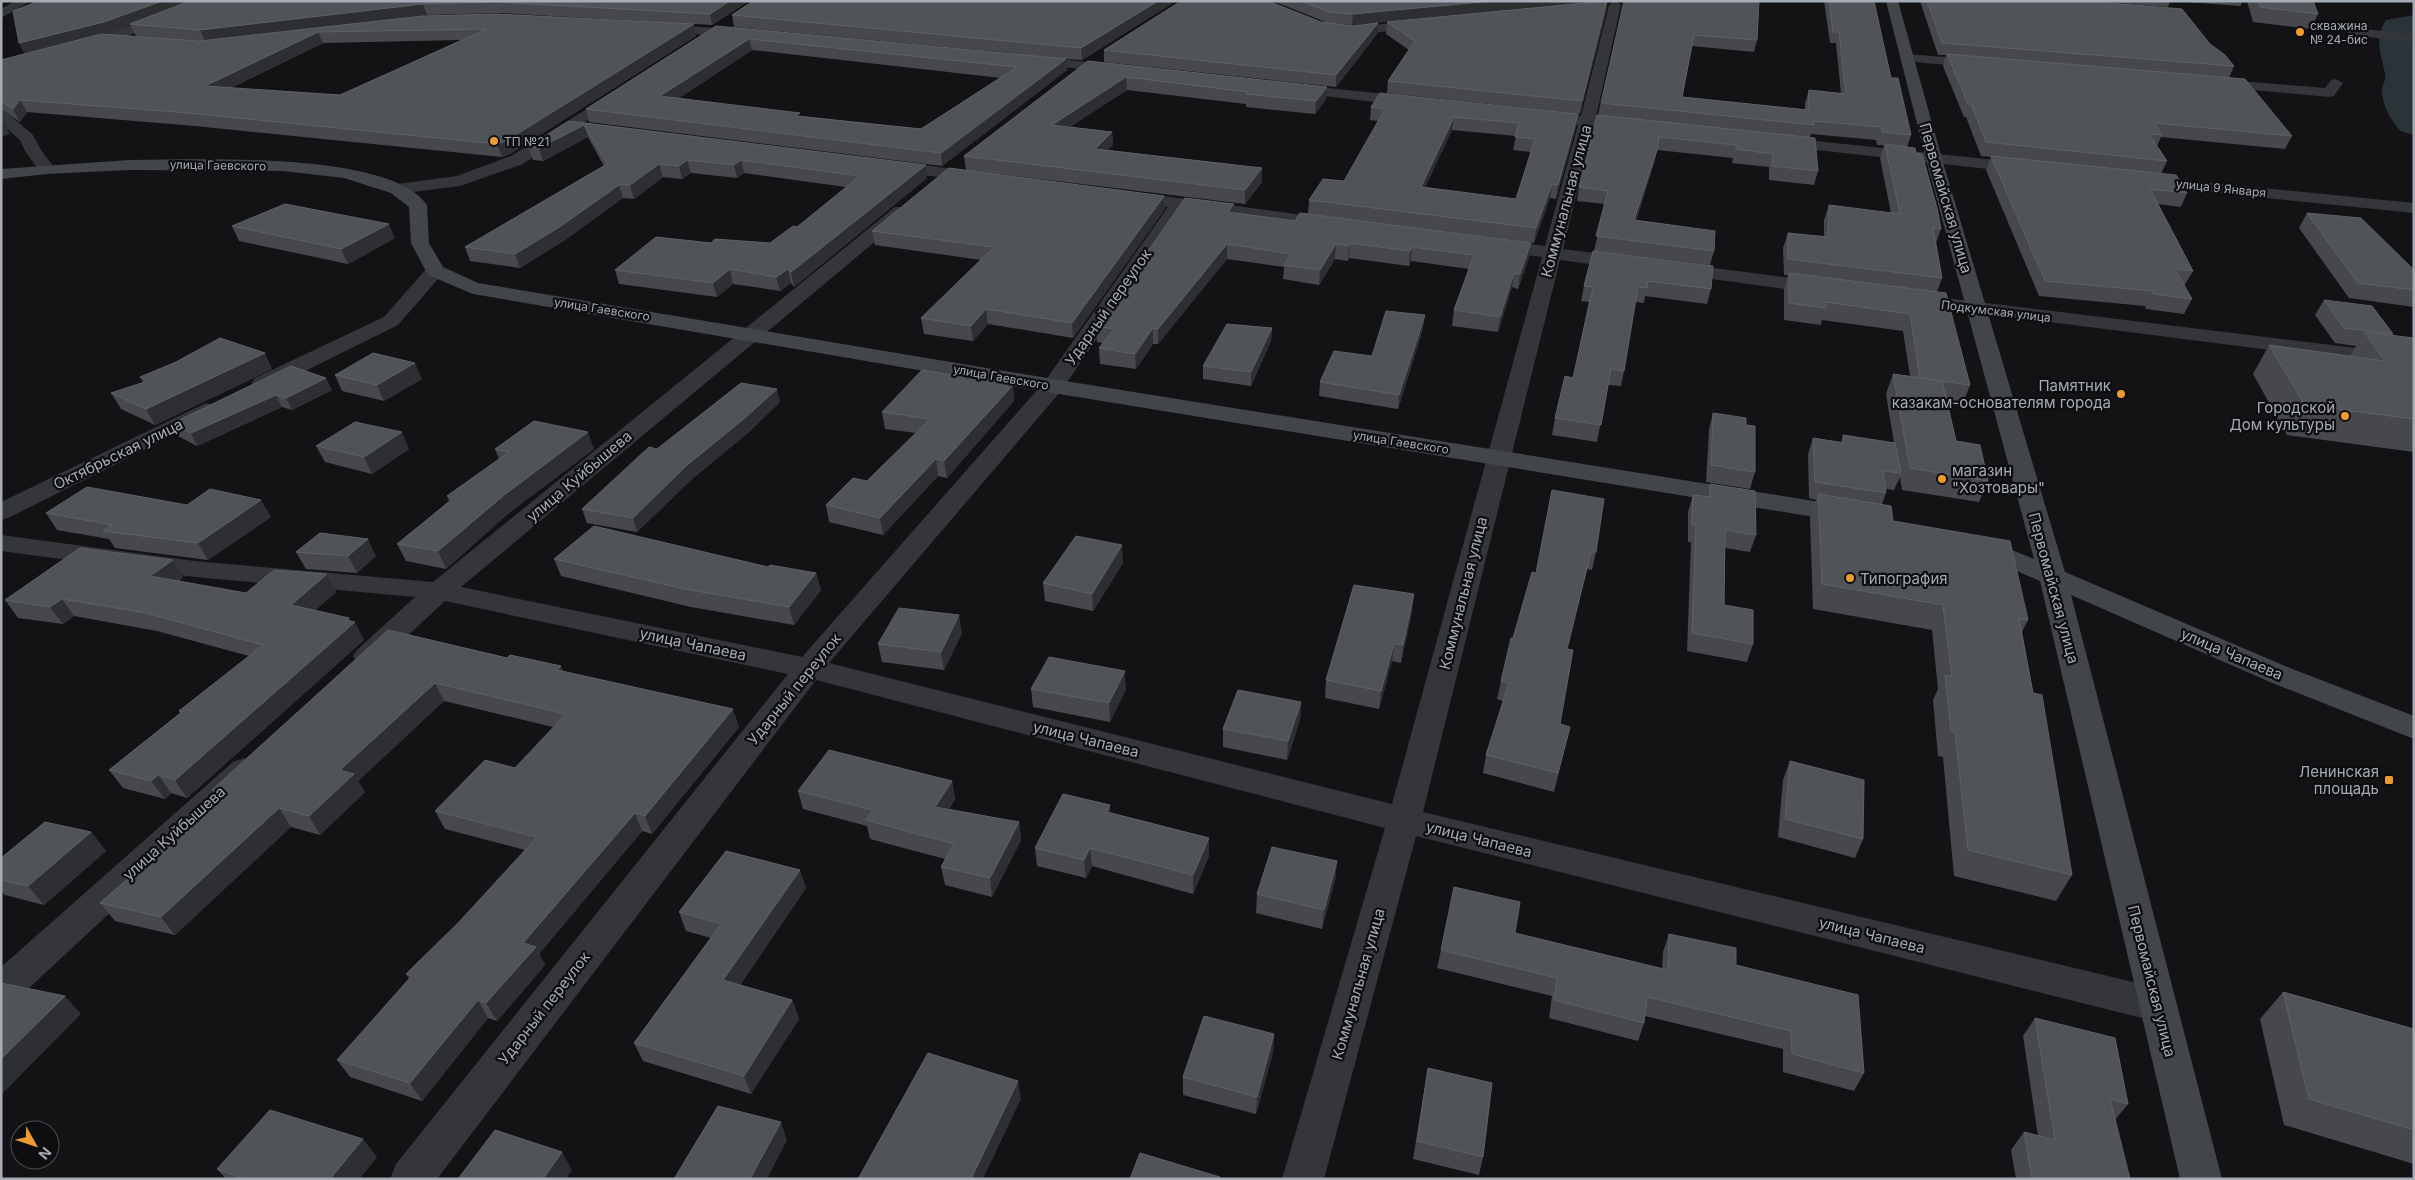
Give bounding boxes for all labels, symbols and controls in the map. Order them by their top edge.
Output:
place label: скважина № 24-бис [2310,18,2368,47]
marker: скважина № 24-бис [2294,26,2306,38]
street label: Первомайская улица [1915,121,1977,275]
street label: Коммунальная улица [1537,123,1595,279]
place label: ТП №21 [504,134,549,149]
marker: ТП №21 [488,135,500,147]
street label: улица Гаевского [170,157,266,173]
street label: улица 9 Января [2175,176,2267,200]
street label: Ударный переулок [1061,245,1155,369]
street label: улица Гаевского [553,294,651,324]
street label: Подкумская улица [1940,297,2052,325]
street label: улица Гаевского [952,361,1050,393]
place label: Памятник казакам-основателям города [1892,376,2111,412]
marker: Памятник казакам-основателям города [2115,388,2127,400]
place label: Городской Дом культуры [2229,398,2335,434]
marker: Городской Дом культуры [2339,410,2351,422]
street label: Октябрьская улица [50,414,186,494]
street label: улица Куйбышева [523,426,635,526]
street label: улица Гаевского [1352,427,1450,457]
place label: магазин "Хозтовары" [1952,461,2045,497]
marker: магазин "Хозтовары" [1936,473,1948,485]
street label: Первомайская улица [2025,510,2083,666]
street label: Коммунальная улица [1435,515,1491,671]
place label: Типография [1860,569,1948,588]
marker: Типография [1844,572,1856,584]
street label: улица Чапаева [638,623,748,665]
street label: улица Чапаева [2178,624,2286,684]
street label: Ударный переулок [743,629,845,749]
street label: улица Чапаева [1031,717,1141,761]
place label: Ленинская площадь [2299,762,2379,798]
marker: Ленинская площадь [2383,774,2395,786]
street label: улица Куйбышева [119,782,229,884]
street label: улица Чапаева [1424,817,1534,861]
street label: Первомайская улица [2124,903,2180,1059]
street label: Коммунальная улица [1327,906,1389,1062]
street label: улица Чапаева [1817,913,1927,957]
street label: Ударный переулок [494,948,594,1068]
north arrow [10,1120,60,1170]
text: N [35,1144,55,1163]

